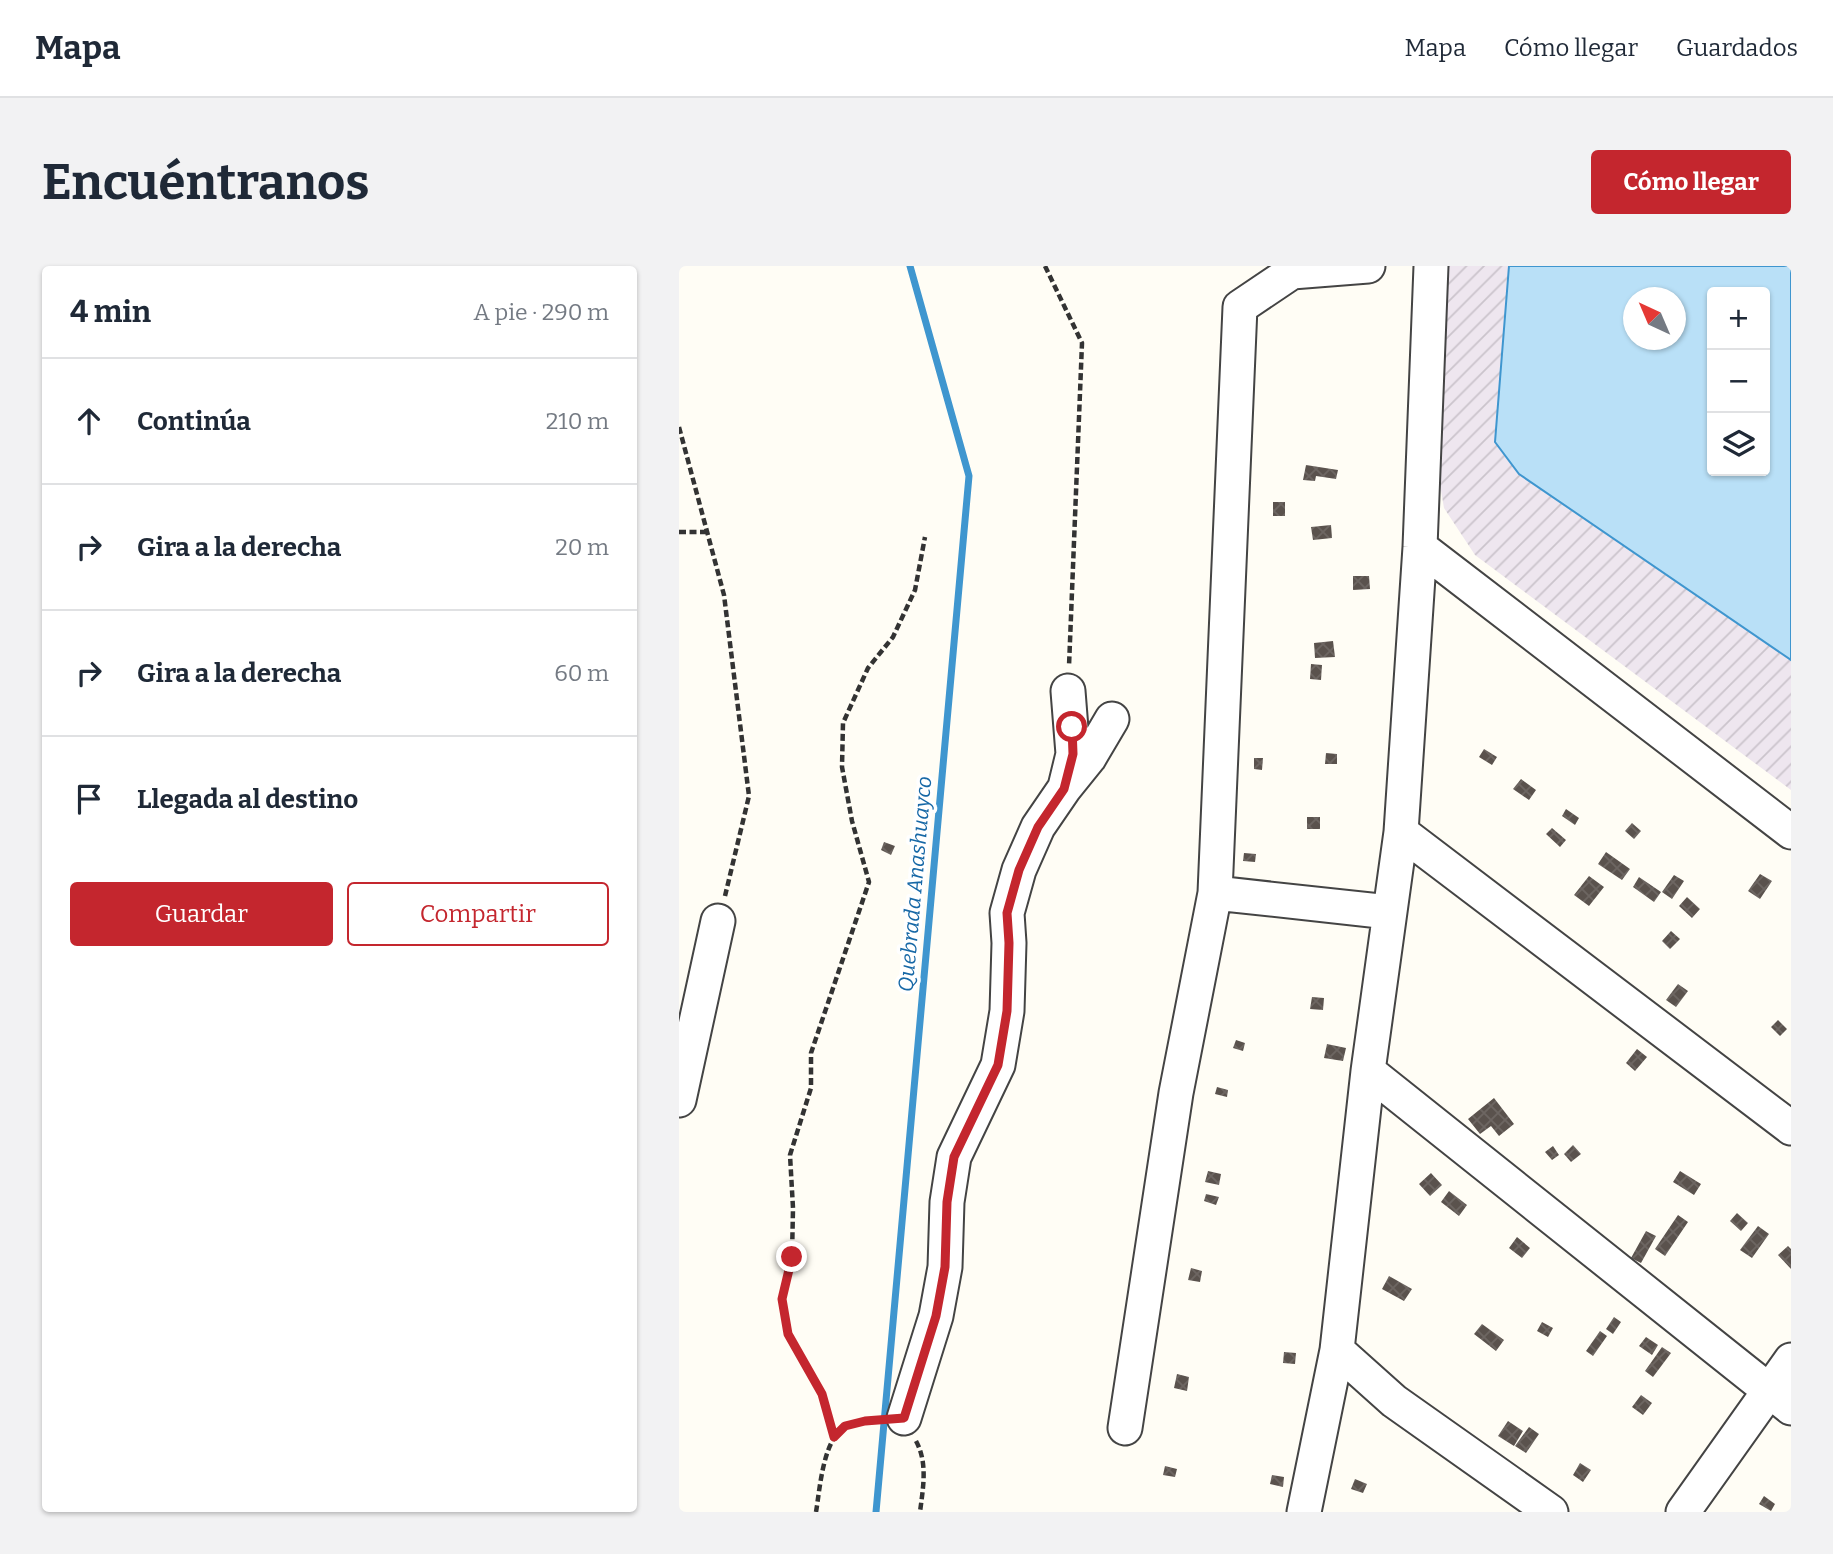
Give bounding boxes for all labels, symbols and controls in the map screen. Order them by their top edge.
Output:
text: Mapa [35,28,120,68]
text: Mapa [1405,34,1466,62]
text: Cómo llegar [1504,34,1638,62]
text: Guardados [1676,34,1798,62]
button: Cómo llegar [1591,150,1791,214]
text: Encuéntranos [42,153,369,212]
north arrow [1623,287,1686,350]
map controls [1707,287,1770,476]
button: + [1707,287,1770,350]
text: 4 min [70,294,151,330]
text: A pie · 290 m [474,298,609,326]
button: − [1707,350,1770,413]
icon: ahead [70,402,108,440]
text: Continúa [137,406,251,437]
text: 210 m [546,407,609,435]
button: layers [1707,413,1770,476]
icon: right [70,528,108,566]
text: Gira a la derecha [137,532,341,563]
text: 20 m [555,533,609,561]
icon: right [70,654,108,692]
text: Gira a la derecha [137,658,341,689]
text: 60 m [554,659,609,687]
route start [1056,711,1087,742]
water label: Quebrada Anashuayco [893,775,937,993]
icon: arrive [70,780,108,818]
text: Llegada al destino [137,784,358,815]
button: Guardar [70,882,333,946]
button: Compartir [347,882,609,946]
route end [776,1241,807,1272]

